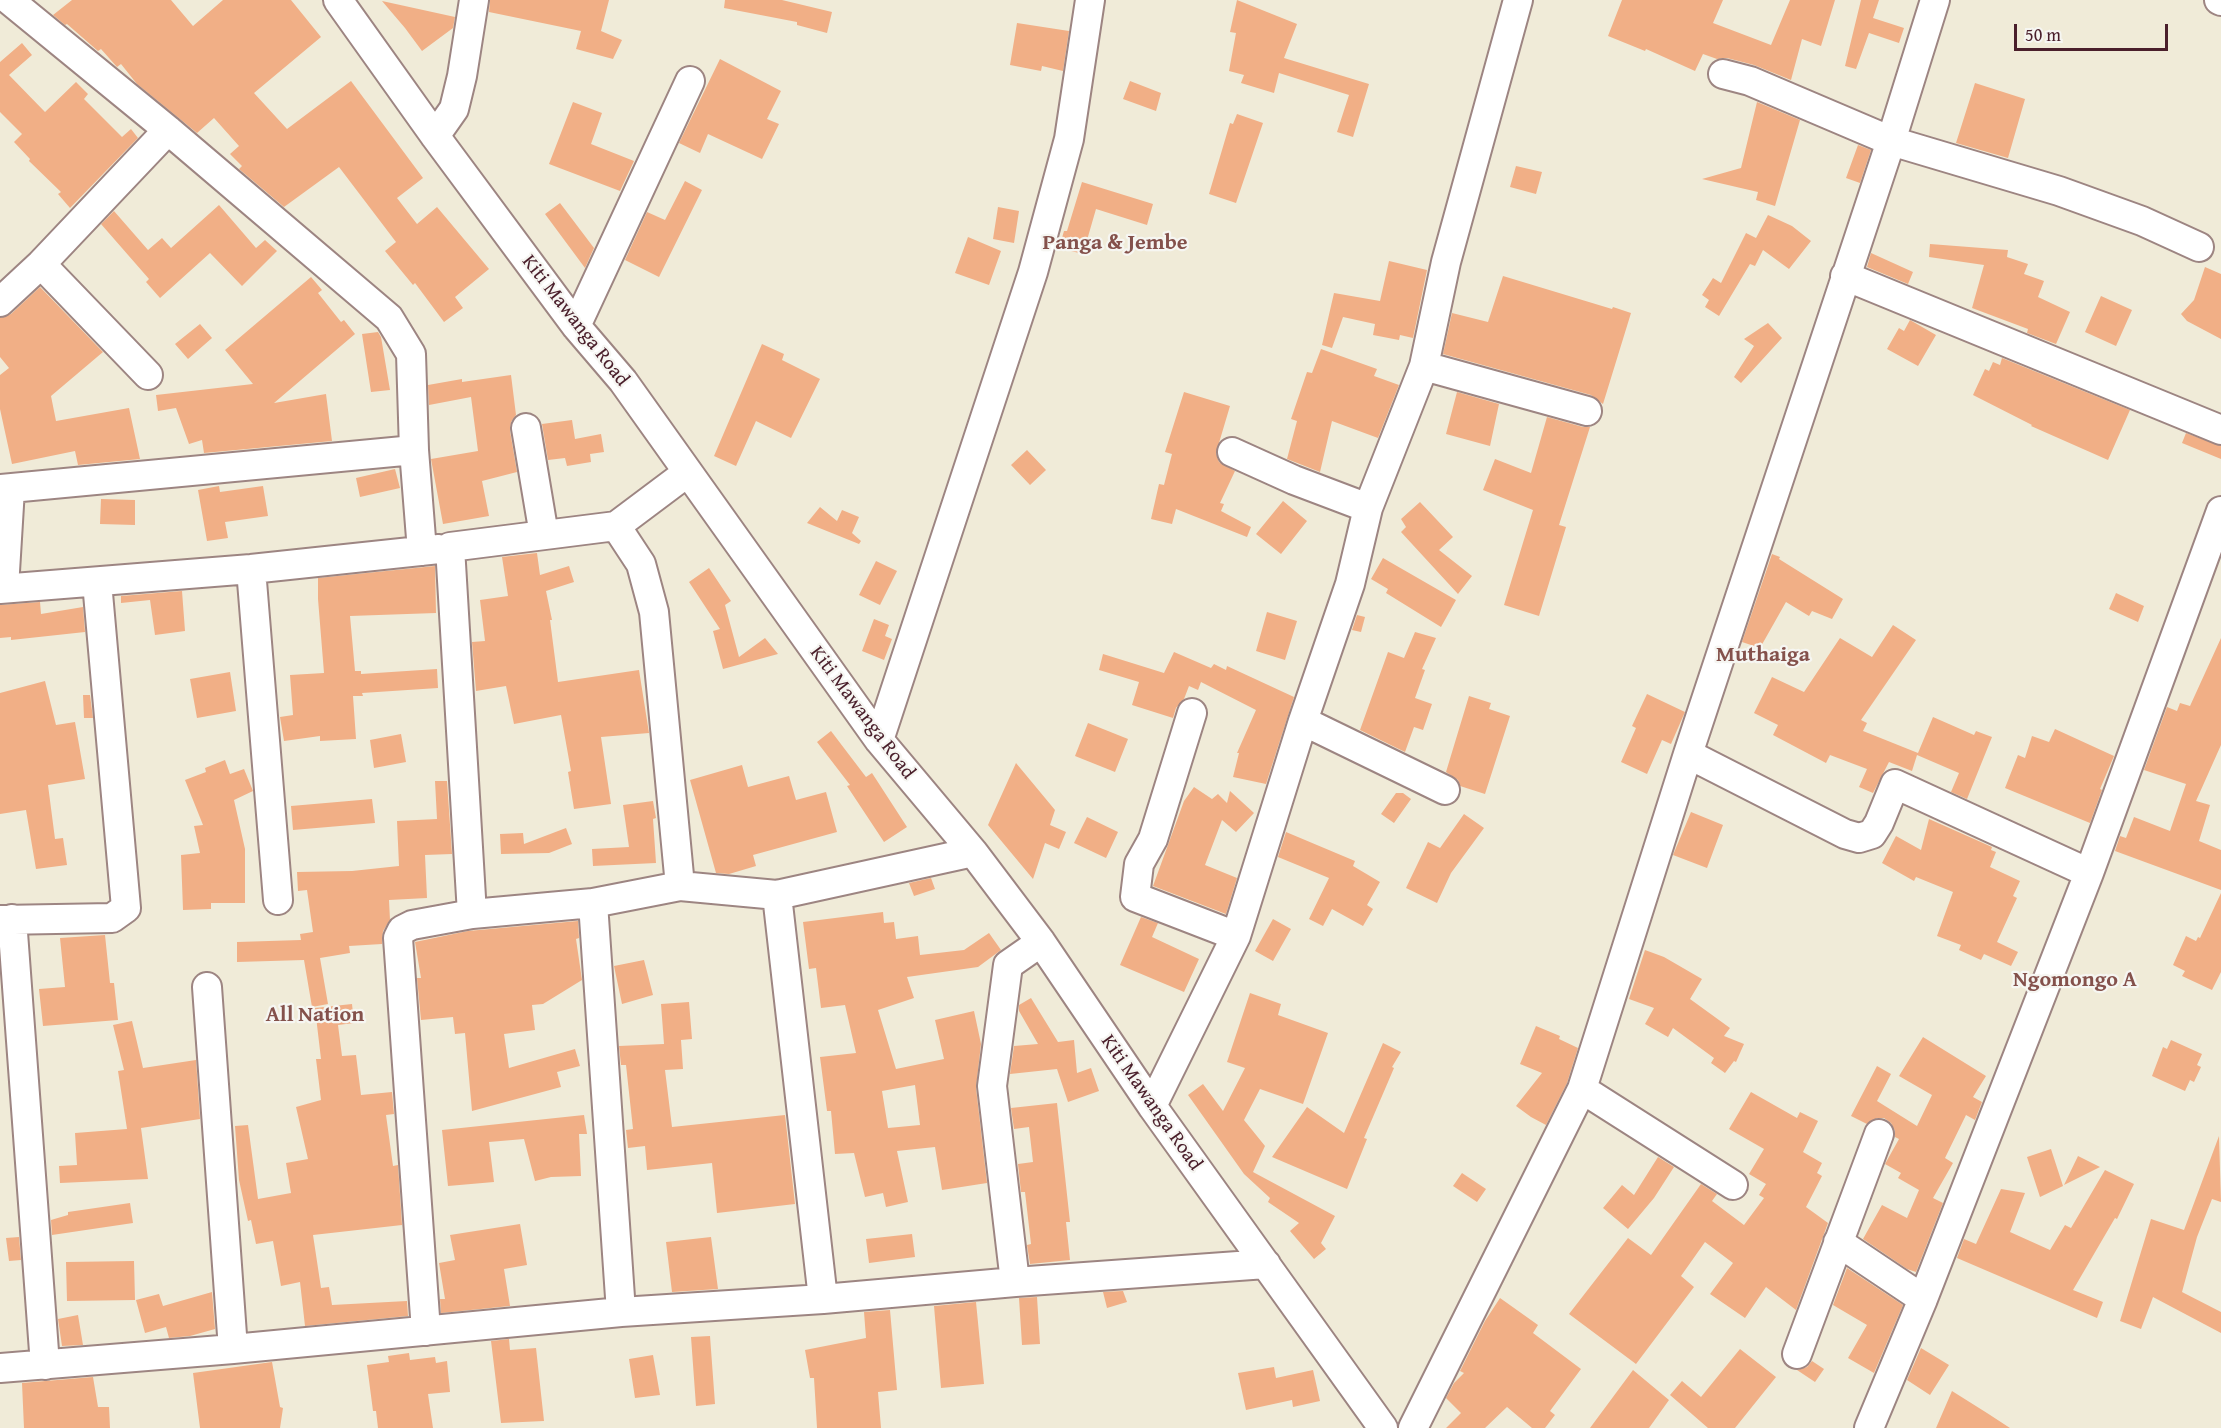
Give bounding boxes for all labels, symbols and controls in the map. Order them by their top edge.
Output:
scale bar [2017,12,2172,50]
text: 50 m [2025,21,2061,48]
district label: Panga & Jembe [1042,230,1188,256]
street label: Kiti Mawanga Road [516,250,634,392]
street label: Kiti Mawanga Road [804,642,920,784]
district label: Muthaiga [1716,642,1810,668]
district label: Ngomongo A [2013,967,2137,993]
district label: All Nation [266,1002,364,1028]
street label: Kiti Mawanga Road [1095,1030,1207,1176]

